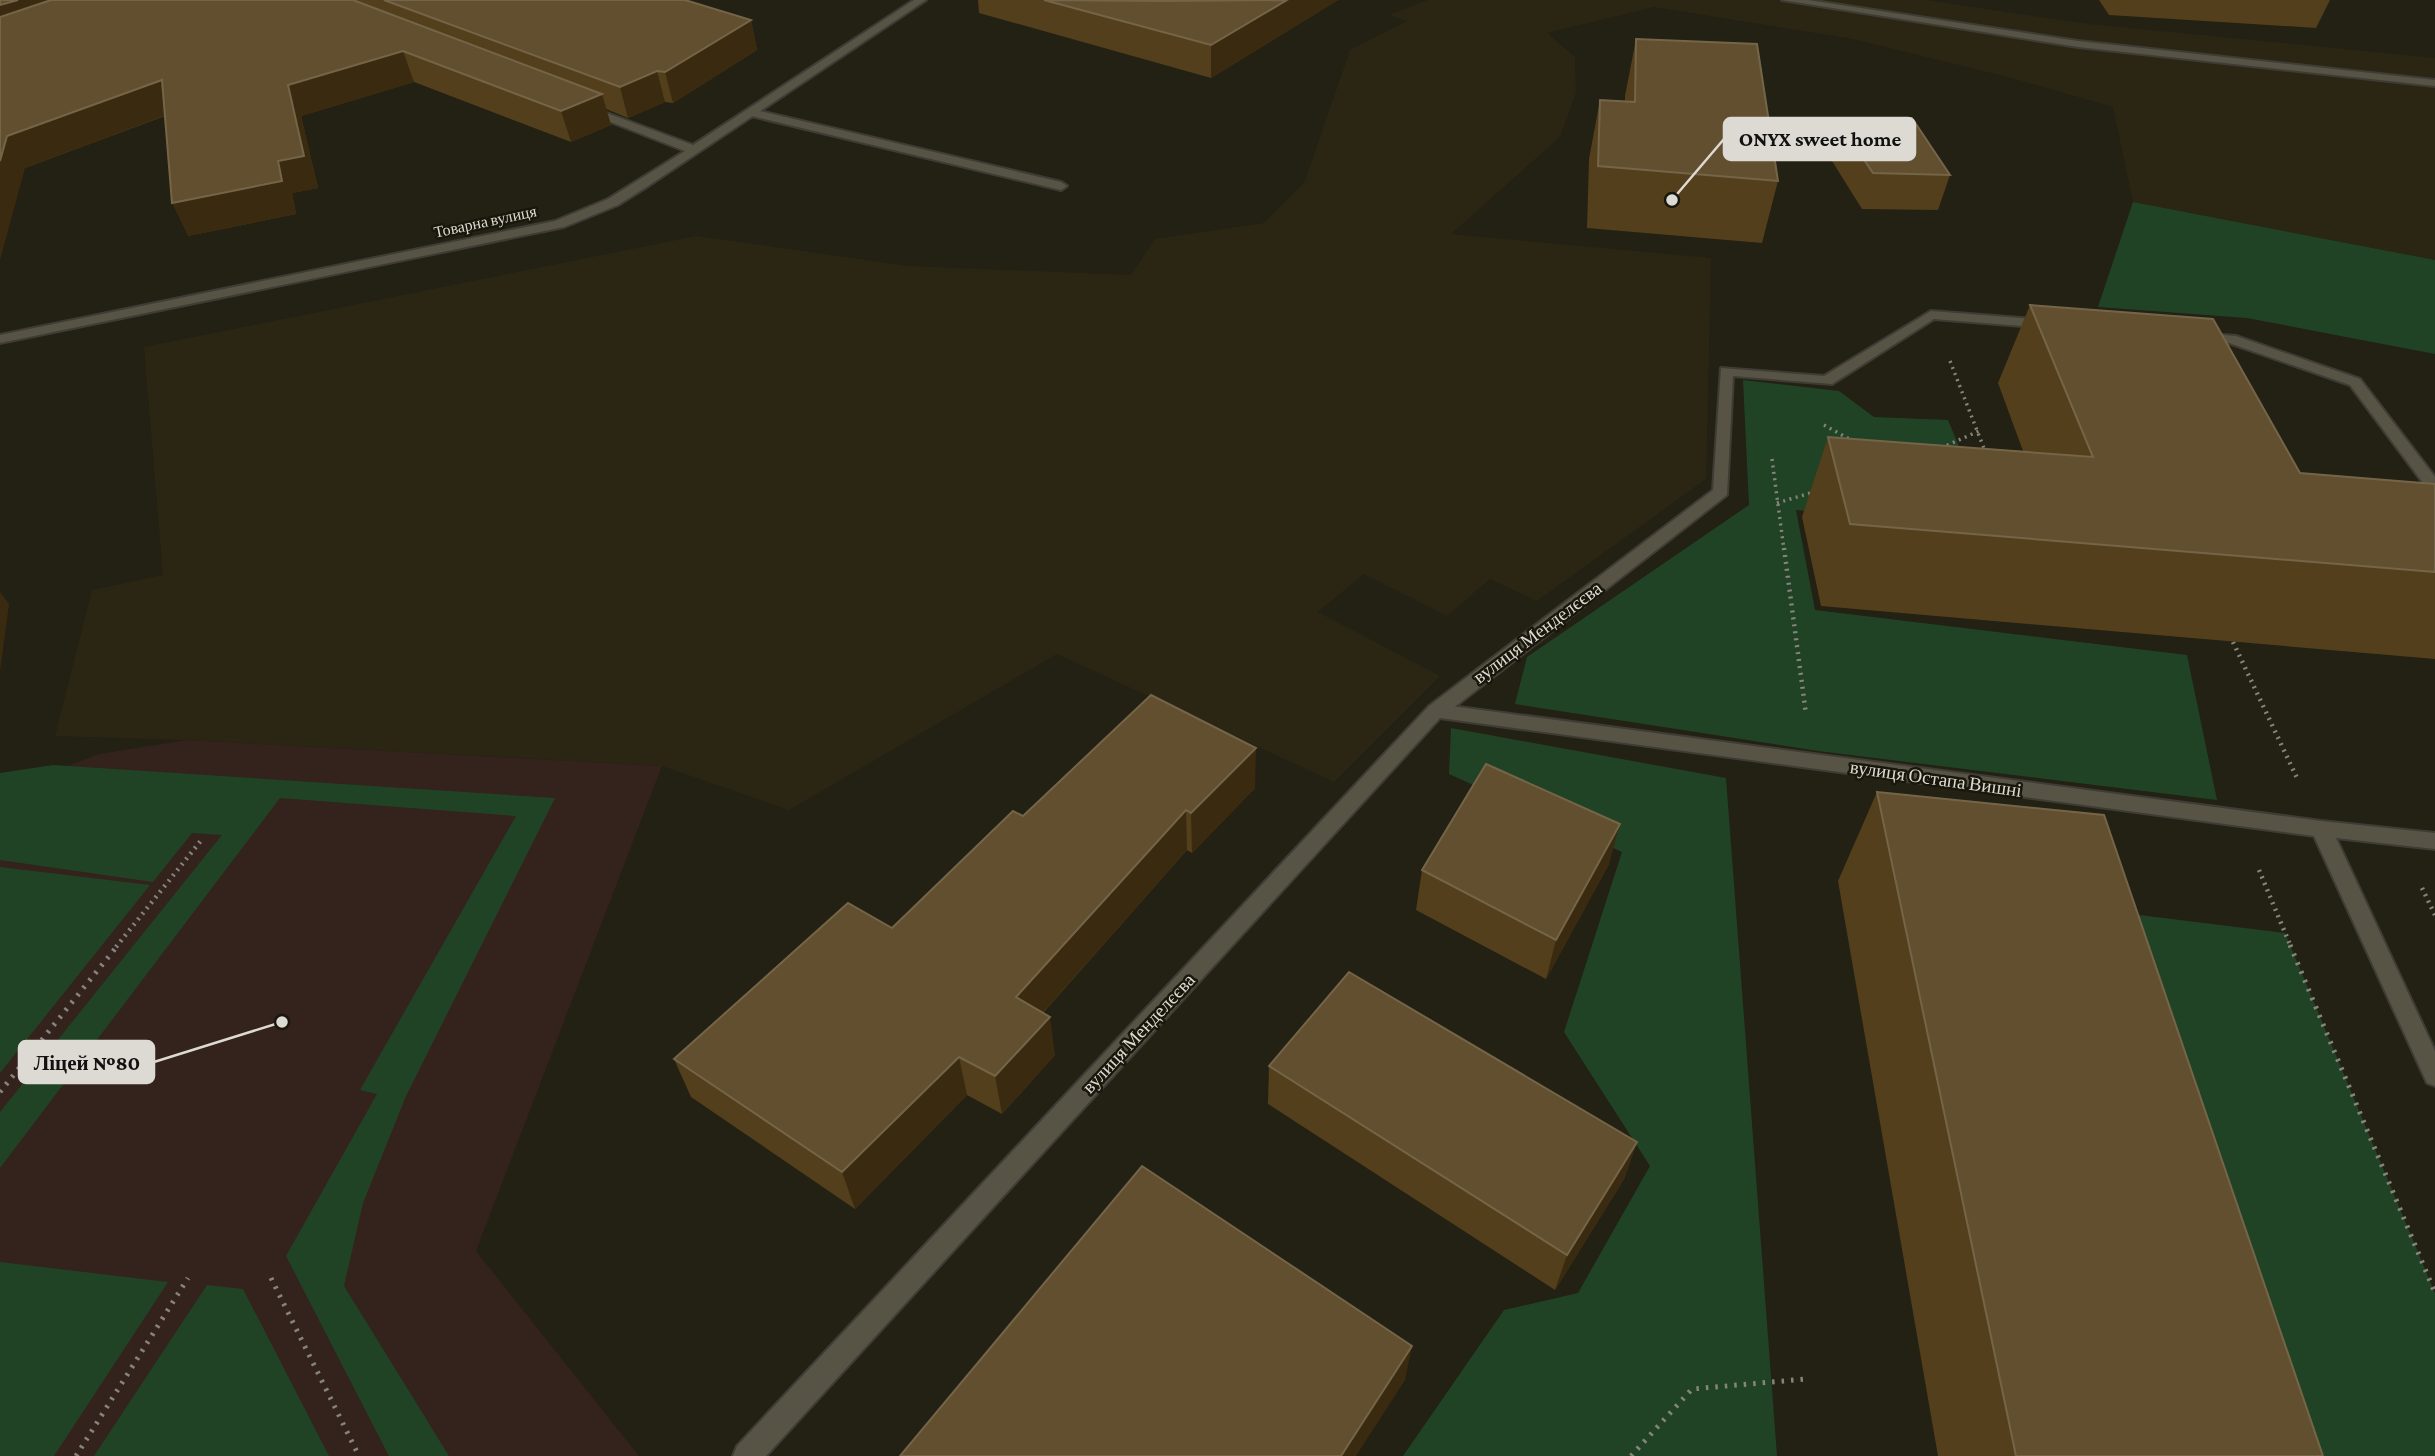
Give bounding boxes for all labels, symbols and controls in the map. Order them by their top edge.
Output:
callout: ONYX sweet home [1724,118,1915,160]
text: ONYX sweet home [1739,127,1902,151]
street label: Товарна вулиця [432,202,539,242]
street label: вулиця Менделєєва [1469,577,1606,688]
street label: вулиця Остапа Вишні [1849,756,2023,801]
street label: вулиця Менделєєва [1078,969,1199,1097]
callout: Ліцей №80 [19,1041,154,1083]
text: Ліцей №80 [34,1051,140,1075]

